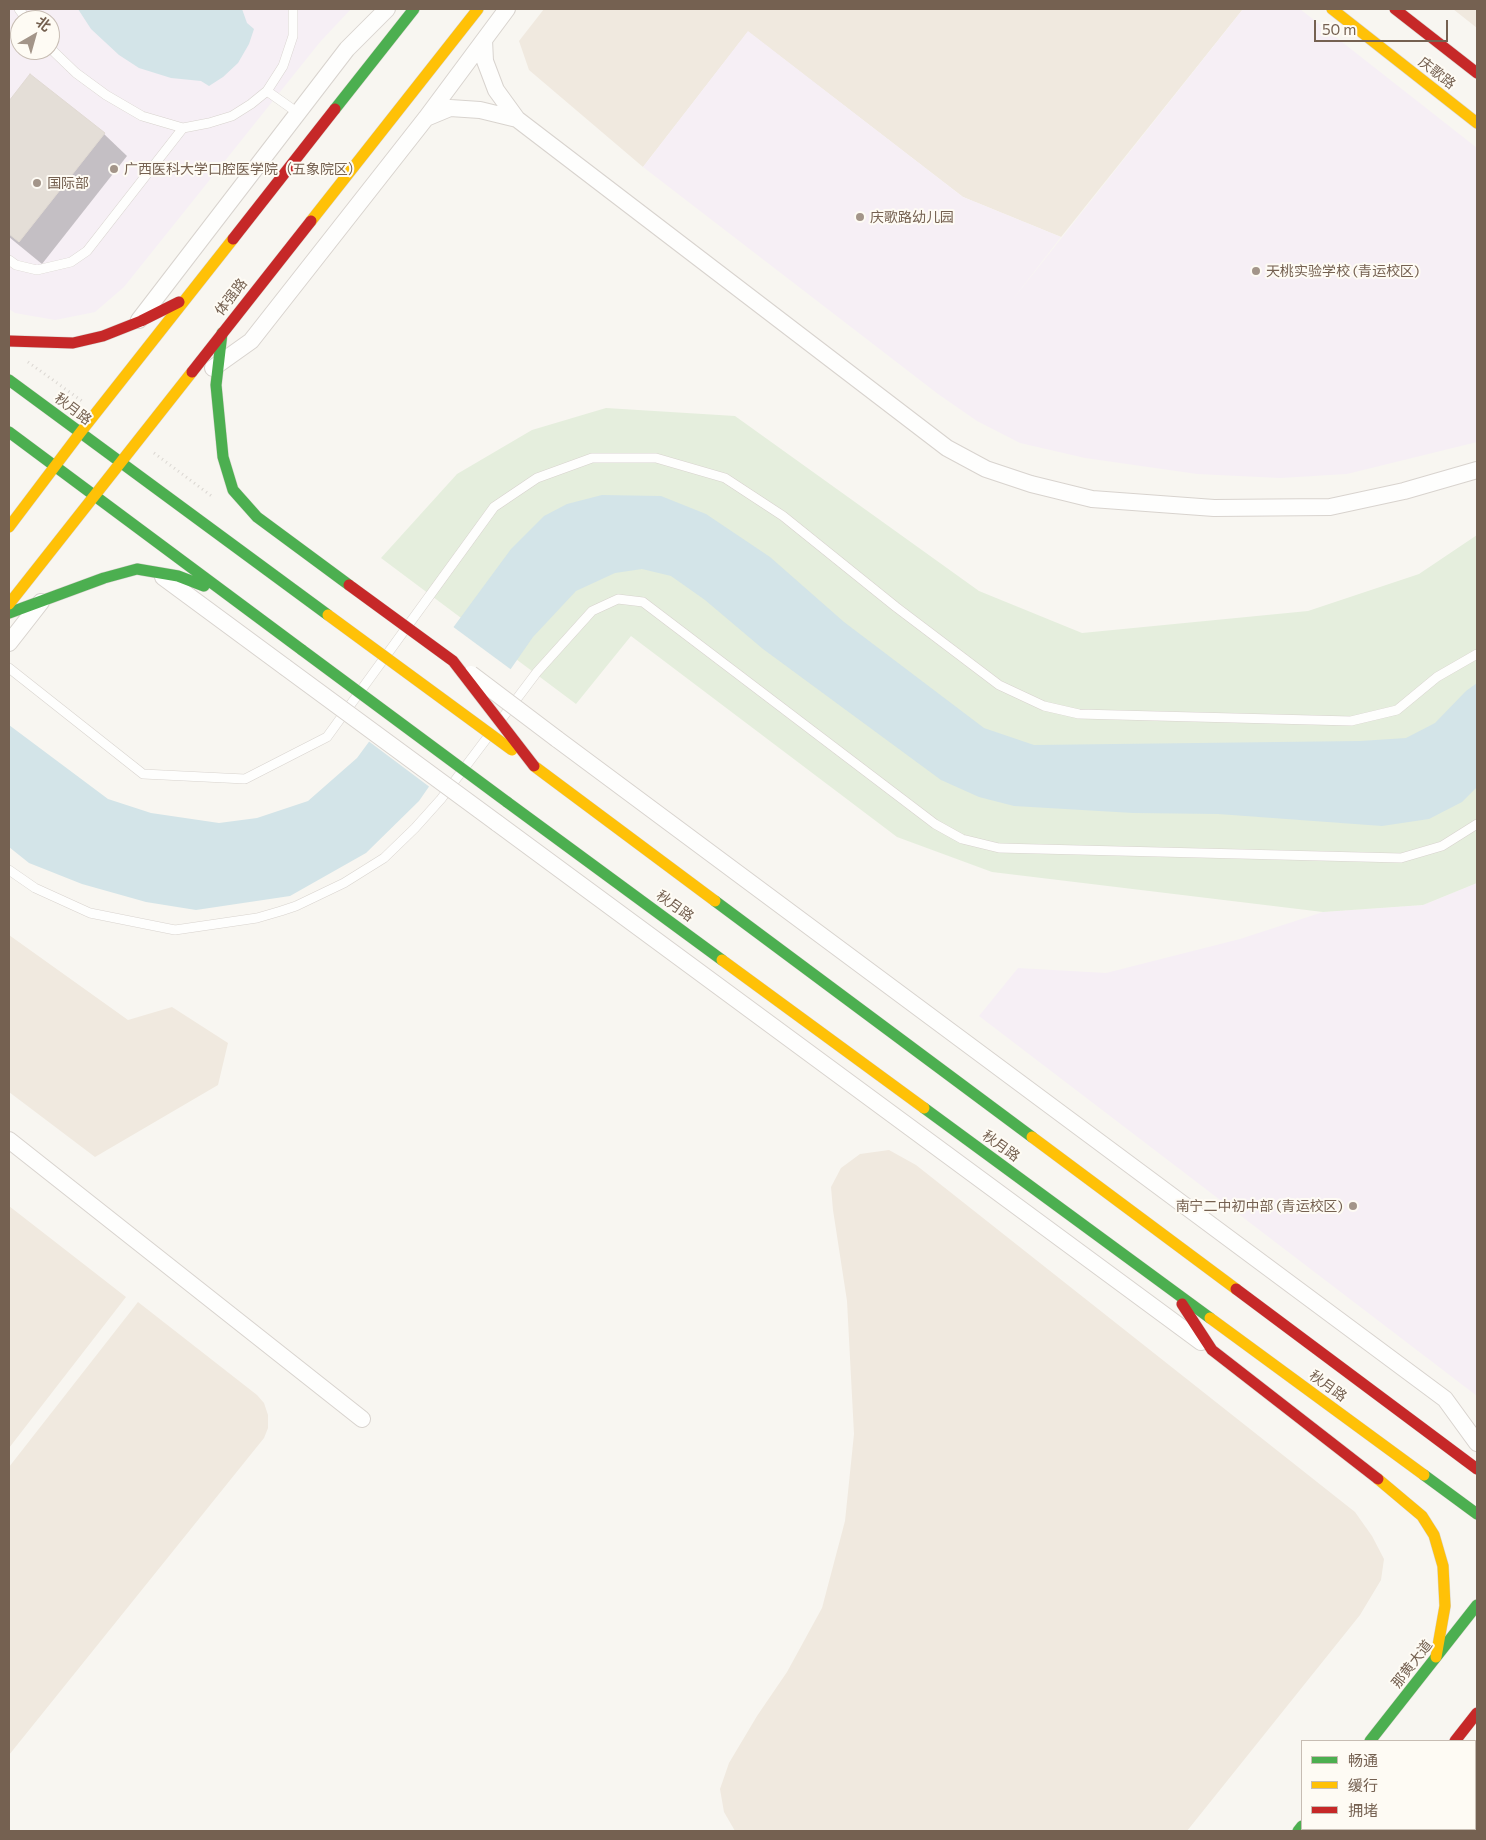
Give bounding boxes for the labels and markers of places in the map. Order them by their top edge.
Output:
place label: 广西医科大学口腔医学院（五象院区） [124,161,362,177]
marker: 广西医科大学口腔医学院（五象院区） [108,163,120,175]
place label: 国际部 [47,175,89,191]
marker: 国际部 [31,177,43,189]
place label: 庆歌路幼儿园 [870,209,954,225]
marker: 庆歌路幼儿园 [854,211,866,223]
place label: 天桃实验学校 (青运校区) [1266,263,1419,279]
marker: 天桃实验学校 (青运校区) [1250,265,1262,277]
place label: 南宁二中初中部 (青运校区) [1176,1198,1343,1214]
marker: 南宁二中初中部 (青运校区) [1347,1200,1359,1212]

